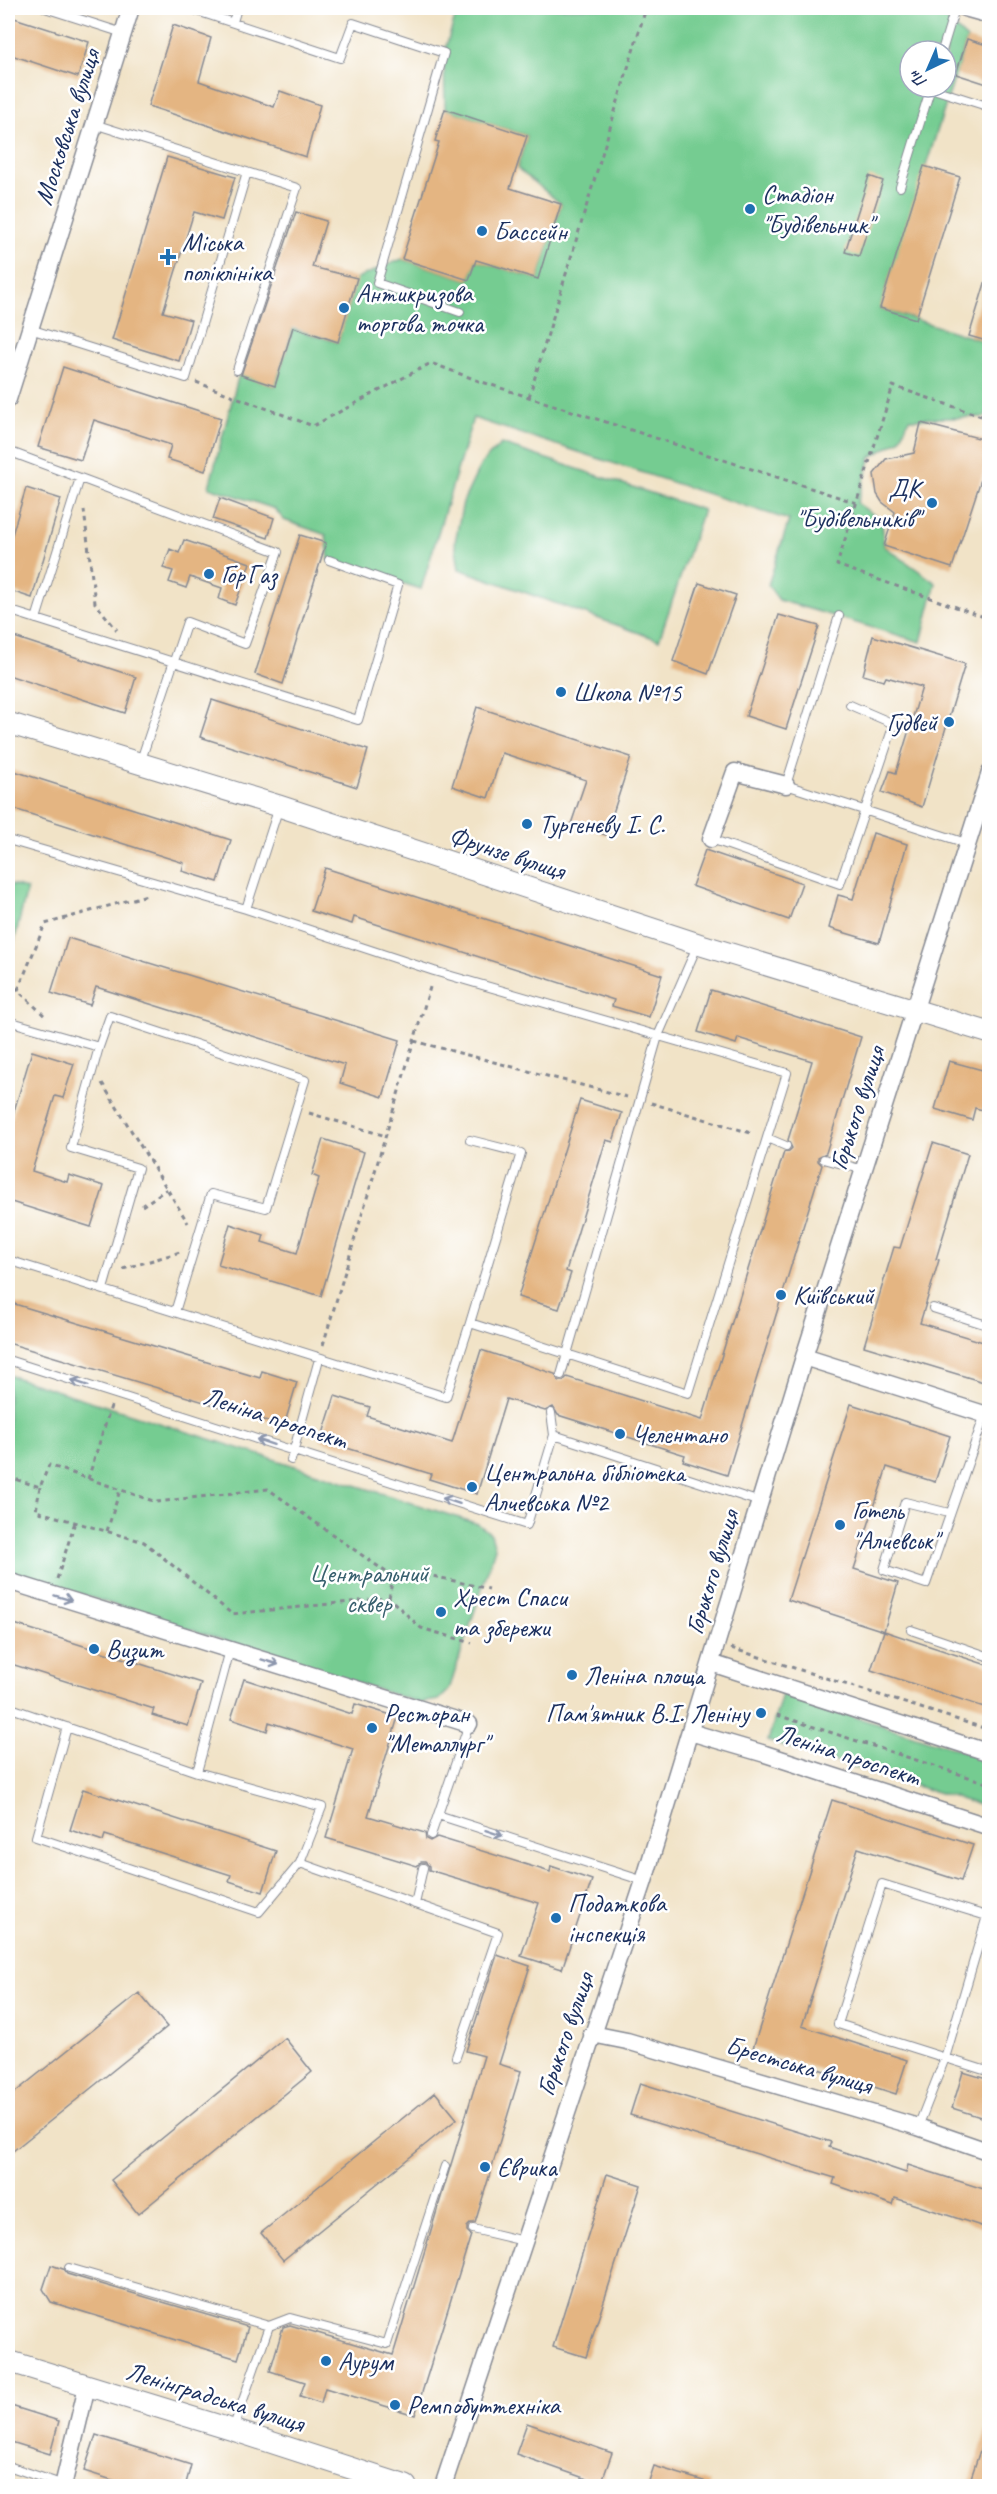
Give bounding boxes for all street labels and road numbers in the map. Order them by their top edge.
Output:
street label: Московська вулиця [26,43,108,209]
street label: Фрунзе вулиця [445,819,571,888]
street label: Горького вулиця [822,1040,893,1174]
street label: Леніна проспект [199,1379,352,1457]
street label: Горького вулиця [678,1504,747,1638]
street label: Леніна проспект [772,1716,925,1794]
street label: Горького вулиця [529,1966,602,2100]
street label: Брестська вулиця [722,2028,878,2102]
street label: Ленінградська вулиця [122,2354,310,2440]

